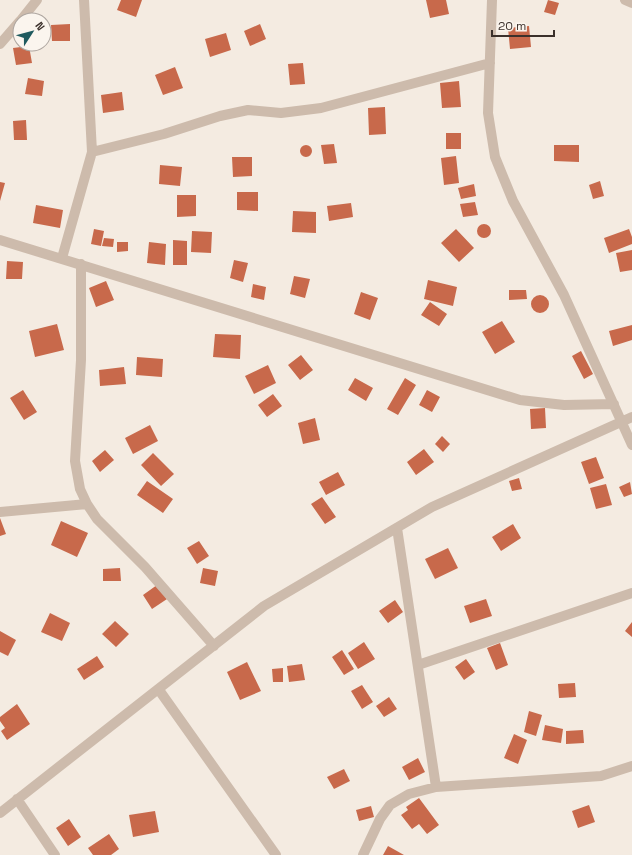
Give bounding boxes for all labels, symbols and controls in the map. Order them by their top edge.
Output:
north arrow [12,12,52,52]
scale bar [492,12,554,38]
text: 20 m [498,18,526,34]
text: N [32,19,48,33]

